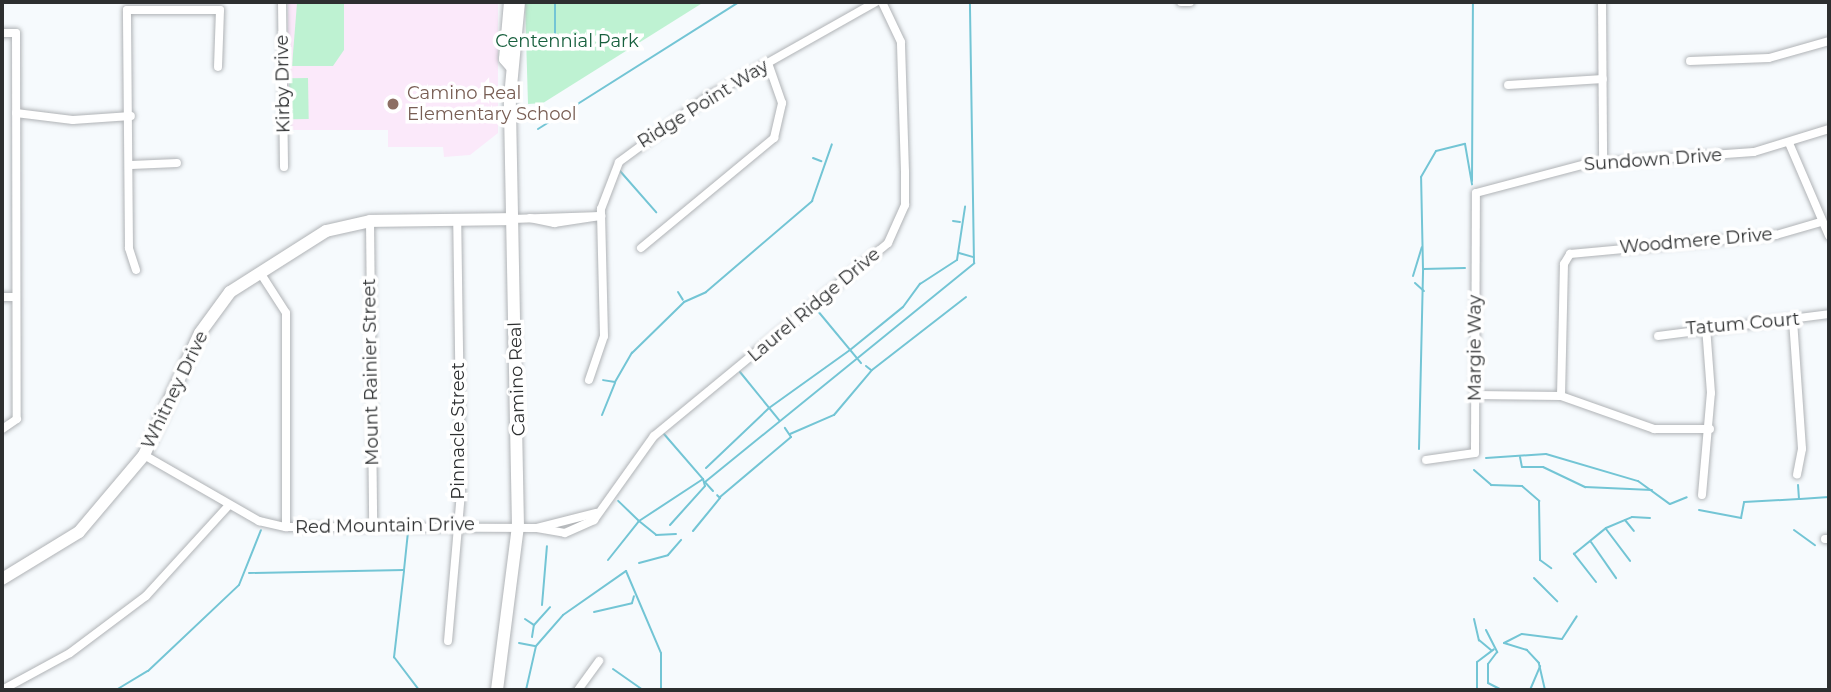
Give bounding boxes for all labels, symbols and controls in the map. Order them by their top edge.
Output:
park label: Centennial Park [495,30,639,52]
street label: Kirby Drive [271,35,295,133]
street label: Ridge Point Way [634,55,772,153]
place label: Camino Real Elementary School [407,83,577,126]
marker: Camino Real Elementary School [385,96,401,112]
street label: Sundown Drive [1583,144,1723,176]
street label: Woodmere Drive [1619,224,1773,258]
street label: Laurel Ridge Drive [744,243,884,367]
street label: Mount Rainier Street [359,278,383,466]
street label: Margie Way [1464,295,1486,401]
street label: Tatum Court [1685,308,1801,340]
street label: Camino Real [504,321,530,437]
street label: Whitney Drive [137,328,213,452]
street label: Pinnacle Street [447,362,469,500]
street label: Red Mountain Drive [295,514,475,538]

